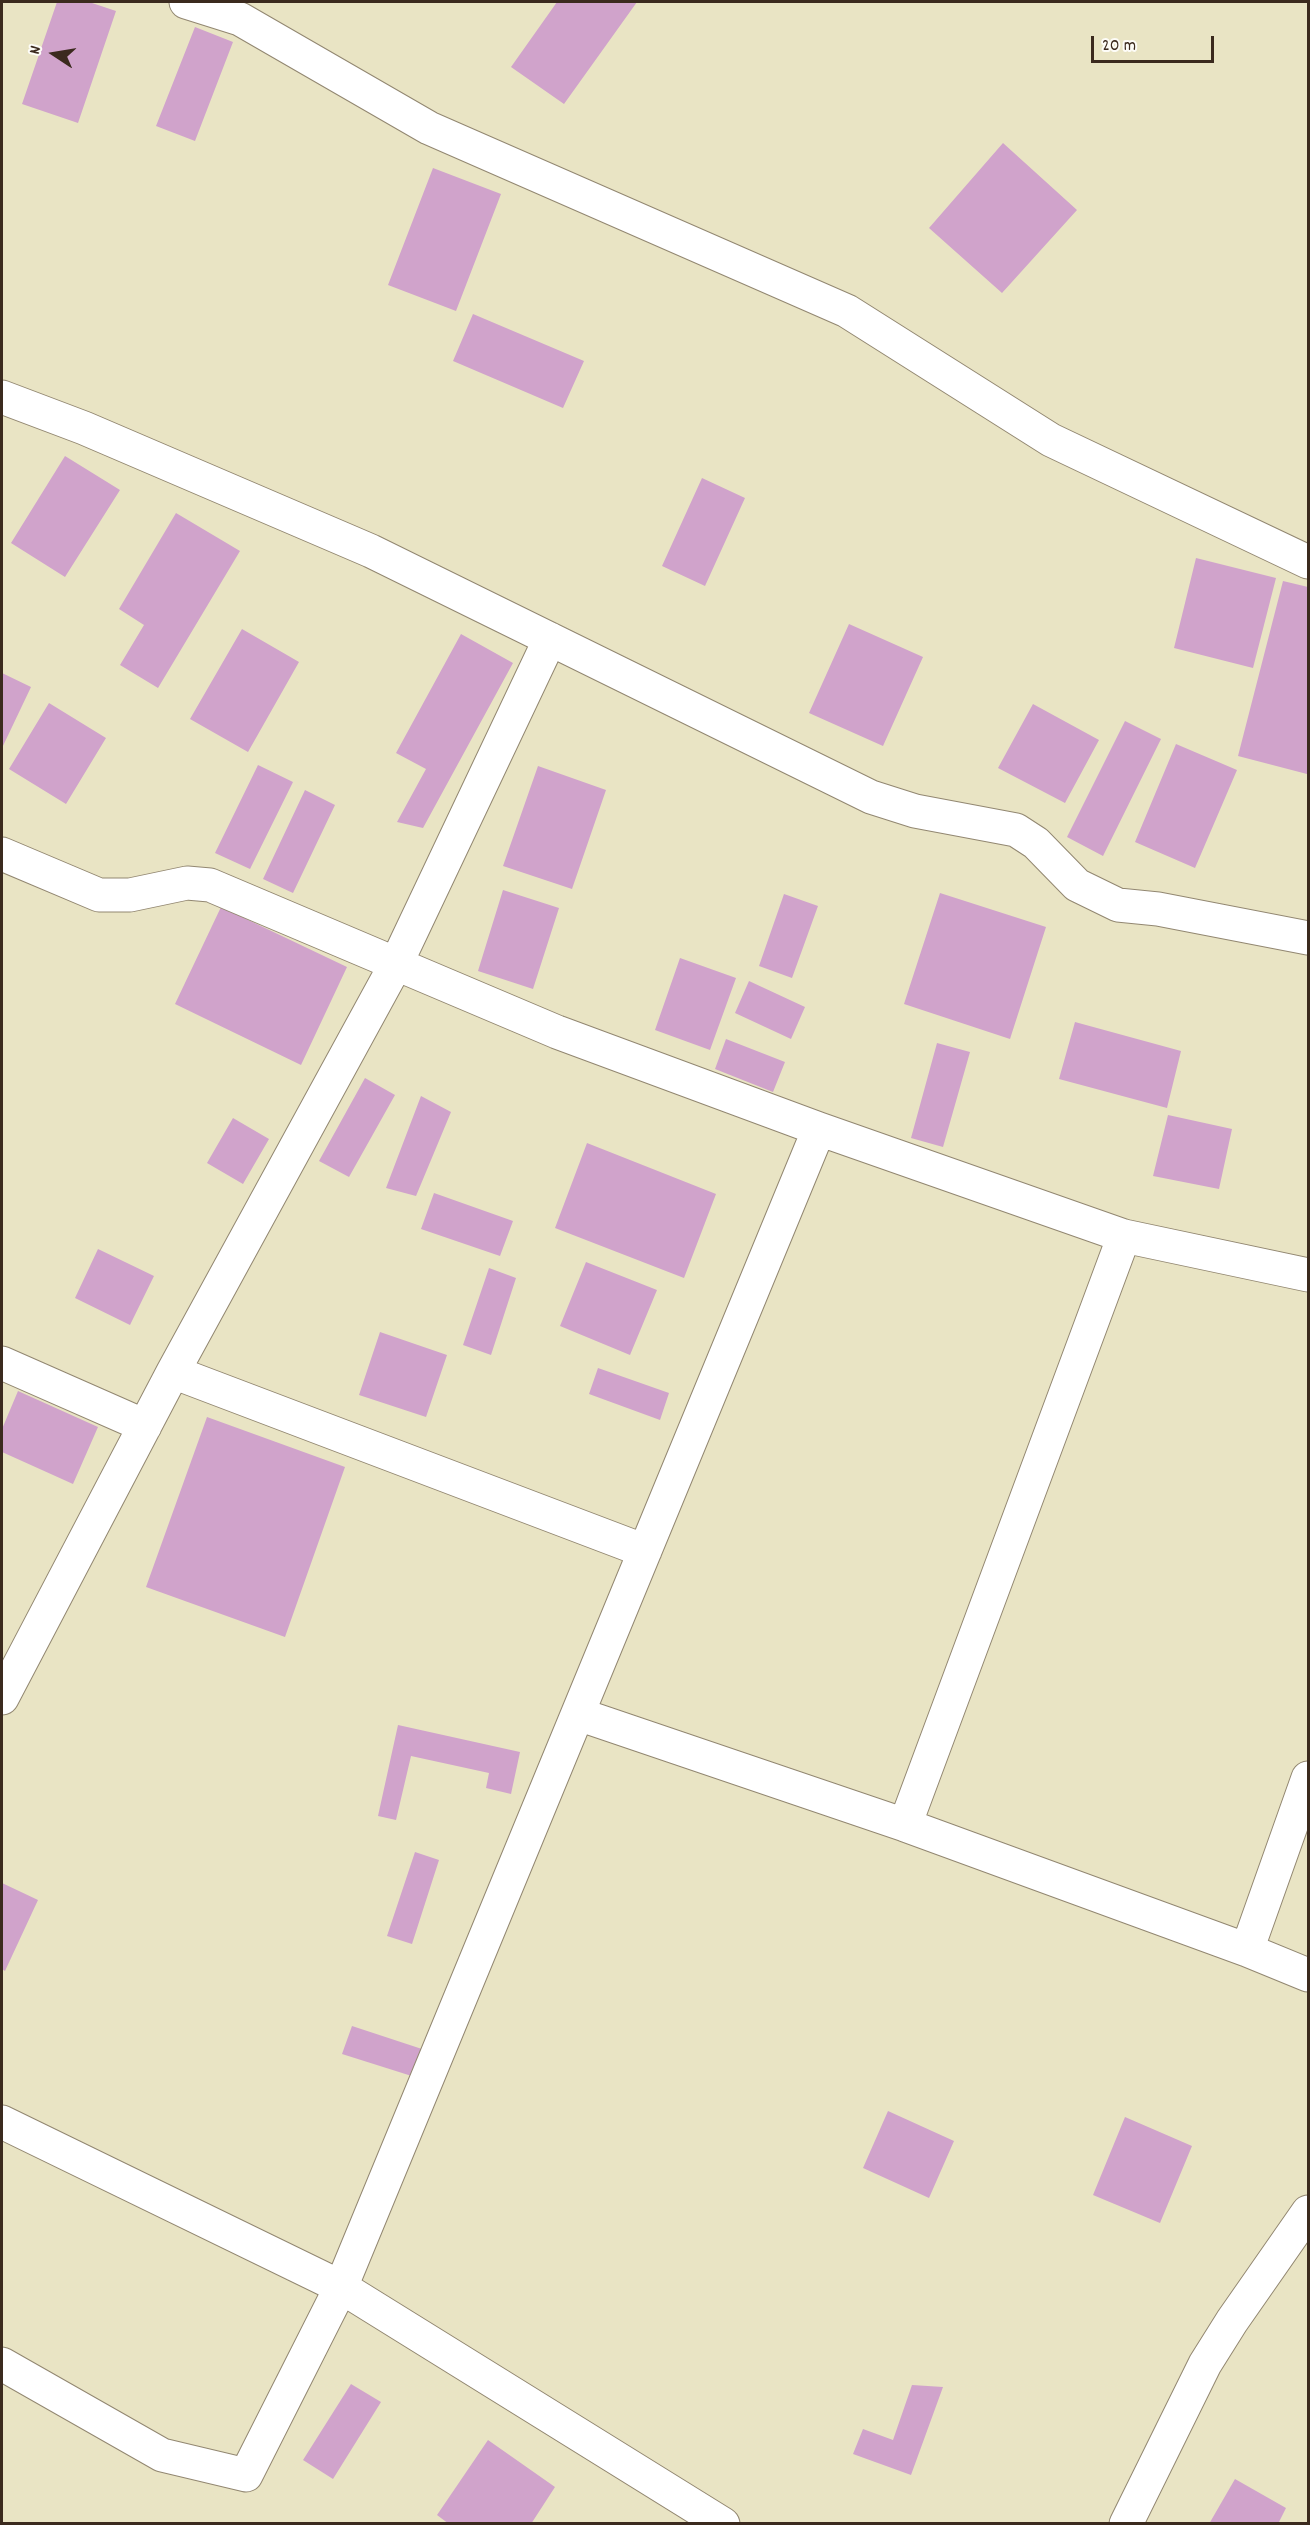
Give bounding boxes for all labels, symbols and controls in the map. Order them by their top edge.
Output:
north arrow [24,24,84,84]
scale bar [1094,24,1217,62]
text: 20 m [1102,34,1136,59]
text: N [24,44,48,56]

